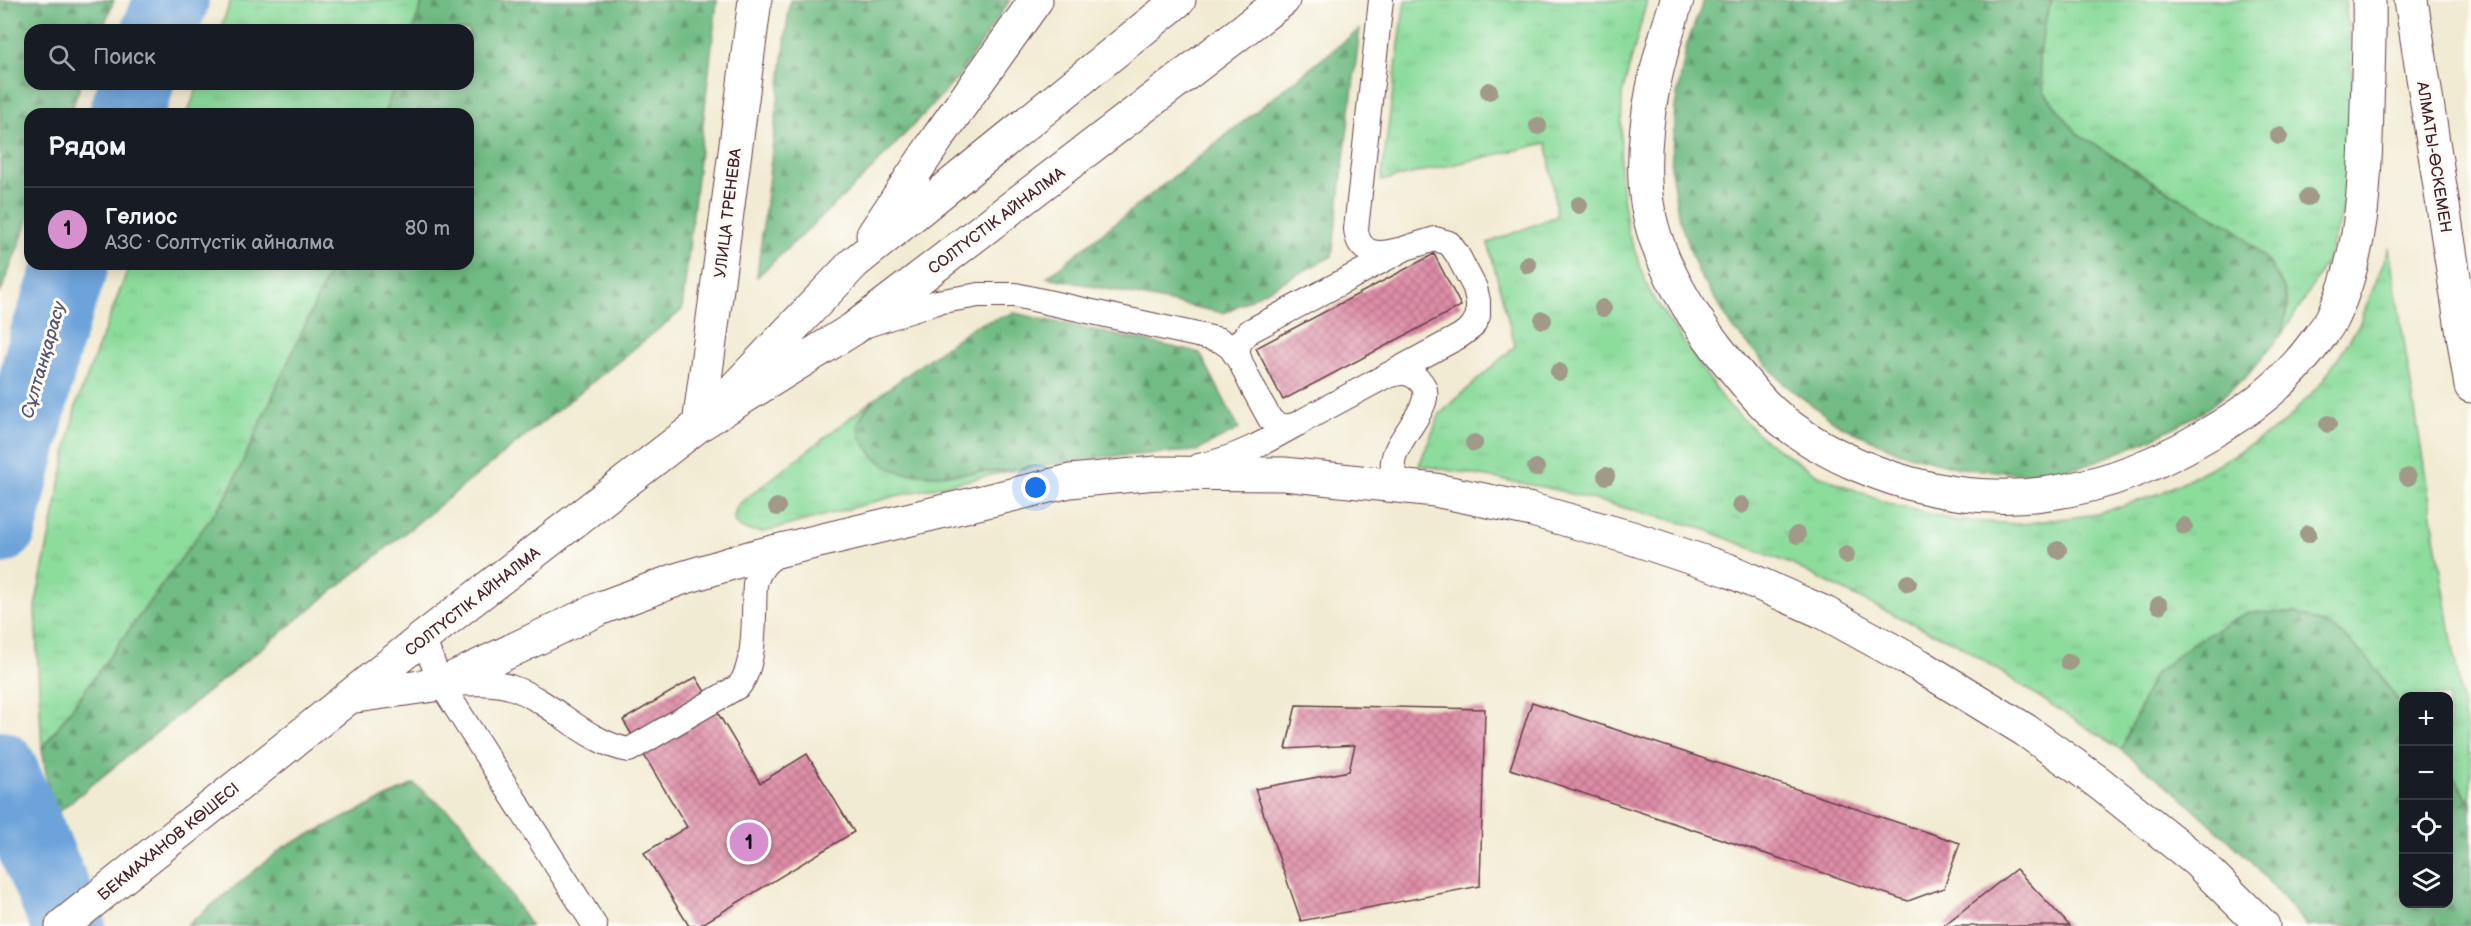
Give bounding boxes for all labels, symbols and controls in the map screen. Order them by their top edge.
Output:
search box [24,24,474,90]
icon: search [45,41,78,74]
text: Поиск [93,44,156,71]
street label: АЛМАТЫ-ӨСКЕМЕН [2412,79,2455,234]
text: Рядом [48,132,126,163]
street label: УЛИЦА ТРЕНЕВА [711,147,746,279]
street label: СОЛТҮСТІК АЙНАЛМА [925,163,1069,279]
text: Гелиос [105,204,177,231]
text: 1 [63,217,72,241]
text: 80 m [405,217,450,241]
text: АЗС · Солтүстік айналма [105,231,334,255]
water label: Сұлтанқарасу [17,299,70,421]
your location [1021,473,1050,502]
street label: СОЛТҮСТІК АЙНАЛМА [402,543,544,661]
map controls [2399,692,2453,908]
button: + [2399,692,2453,746]
button: − [2399,746,2453,800]
street label: БЕКМАХАНОВ КӨШЕСІ [94,779,243,905]
button: locate [2399,800,2453,854]
pin: 1 [730,820,768,864]
button: layers [2399,854,2453,908]

